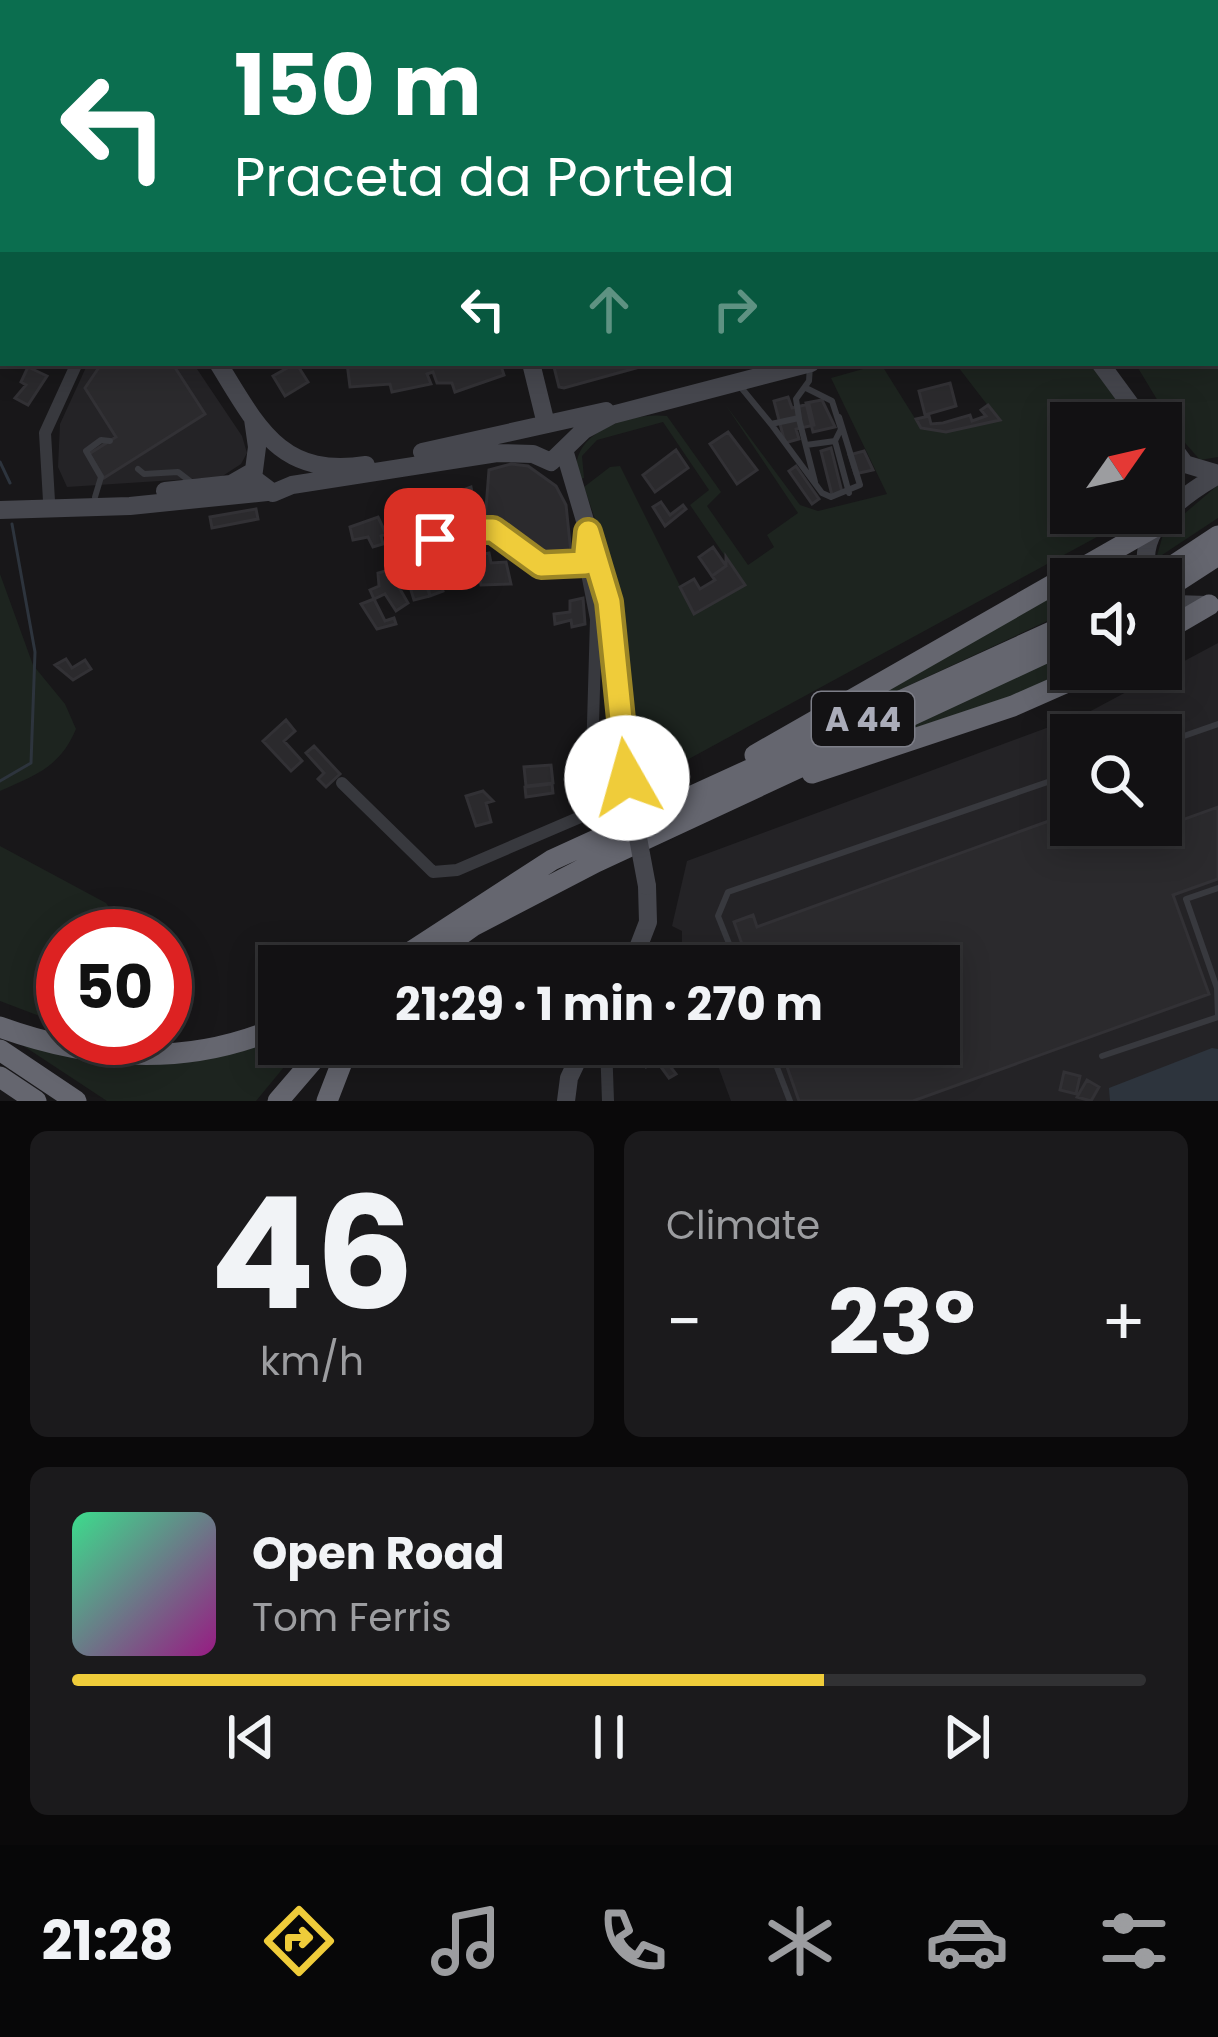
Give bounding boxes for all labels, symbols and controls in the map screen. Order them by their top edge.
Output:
text: 150 m [234,27,482,144]
icon: left [36,48,192,204]
text: Praceta da Portela [234,139,735,215]
icon: left [450,276,516,342]
icon: ahead [576,276,642,342]
icon: right [702,276,768,342]
north arrow [1050,402,1182,534]
map controls [1050,402,1182,846]
pin [384,488,486,590]
icon: arrive [402,506,468,572]
button: sound [1050,558,1182,690]
road number: A 44 [812,692,914,746]
button: search [1050,714,1182,846]
position arrow [564,715,690,841]
speed limit sign: 50 [36,909,192,1065]
text: 21:29 · 1 min · 270 m [395,973,823,1036]
text: 46 [210,1144,414,1363]
text: Climate [666,1198,820,1253]
text: 23° [828,1259,975,1386]
text: − [666,1276,702,1368]
text: + [1101,1276,1146,1368]
text: km/h [260,1334,364,1389]
text: Open Road [252,1522,505,1585]
text: Tom Ferris [252,1590,452,1645]
icon: previous [218,1704,284,1770]
icon: pause [576,1704,642,1770]
icon: next [934,1704,1000,1770]
icon: directions [257,1899,341,1983]
icon: music [424,1899,508,1983]
icon: phone [591,1899,675,1983]
icon: climate [758,1899,842,1983]
icon: car [925,1899,1009,1983]
icon: filters [1092,1899,1176,1983]
text: 21:28 [42,1903,174,1979]

